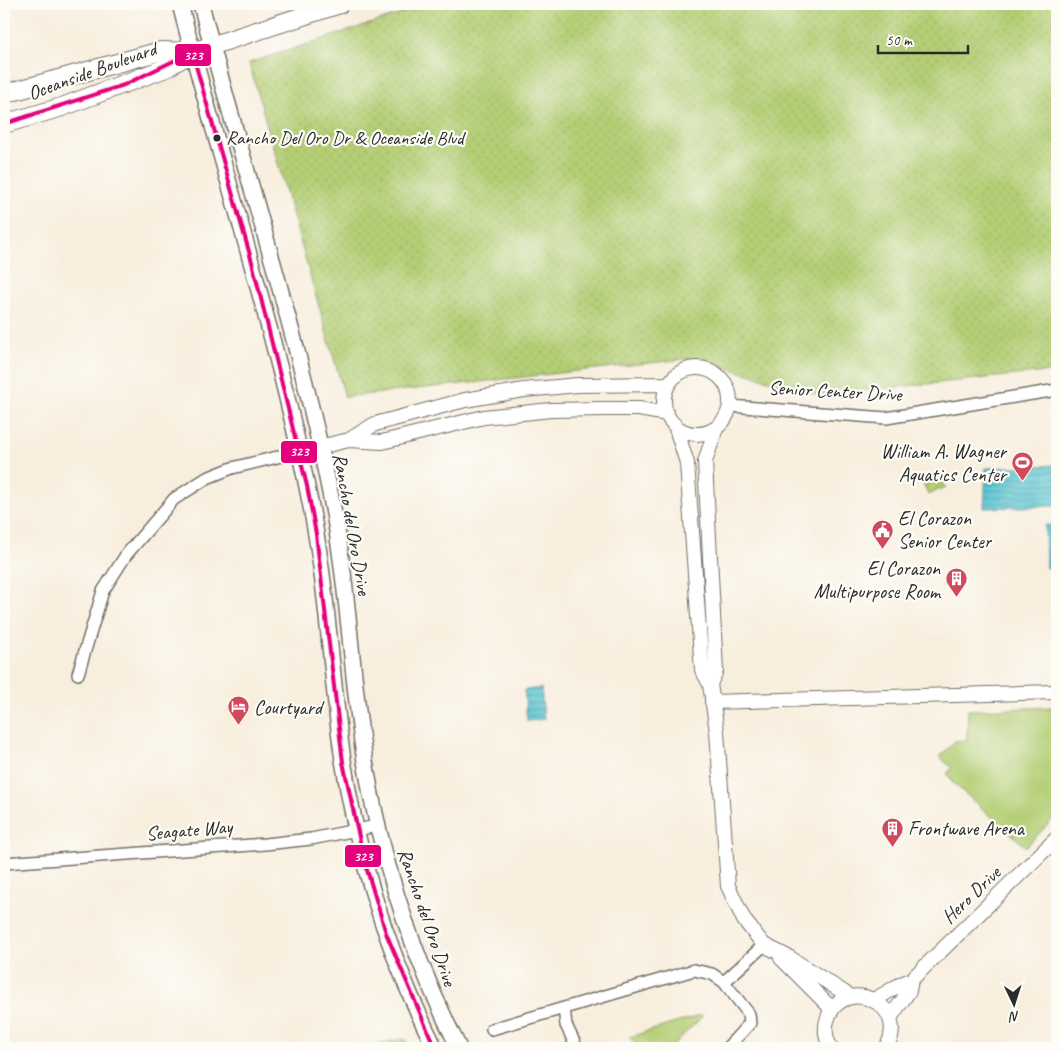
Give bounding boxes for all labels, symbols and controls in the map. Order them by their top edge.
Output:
scale bar [878,22,968,54]
text: 50 m [886,31,913,50]
street label: Oceanside Boulevard [24,35,163,106]
line badge: 323 [174,43,212,67]
text: 323 [184,47,204,64]
place label: Rancho Del Oro Dr & Oceanside Blvd [226,126,467,150]
marker: Rancho Del Oro Dr & Oceanside Blvd [212,133,222,143]
street label: Senior Center Drive [768,375,904,407]
place label: William A. Wagner Aquatics Center [881,439,1008,487]
line badge: 323 [280,440,318,464]
text: 323 [290,443,310,460]
sports icon: William A. Wagner Aquatics Center [1010,450,1034,481]
street label: Rancho del Oro Drive [327,451,377,598]
place label: El Corazon Senior Center [898,506,993,554]
public building icon: El Corazon Senior Center [870,518,894,549]
place label: El Corazon Multipurpose Room [814,556,942,604]
building icon: El Corazon Multipurpose Room [944,567,968,598]
hotel icon: Courtyard [226,695,250,726]
place label: Courtyard [254,695,325,720]
street label: Seagate Way [145,814,235,846]
building icon: Frontwave Arena [880,816,904,847]
place label: Frontwave Arena [908,816,1026,841]
line badge: 323 [344,844,382,868]
street label: Rancho del Oro Drive [392,845,463,990]
text: 323 [354,848,374,865]
street label: Hero Drive [936,860,1007,929]
north arrow [988,980,1038,1030]
text: N [1008,1008,1020,1025]

